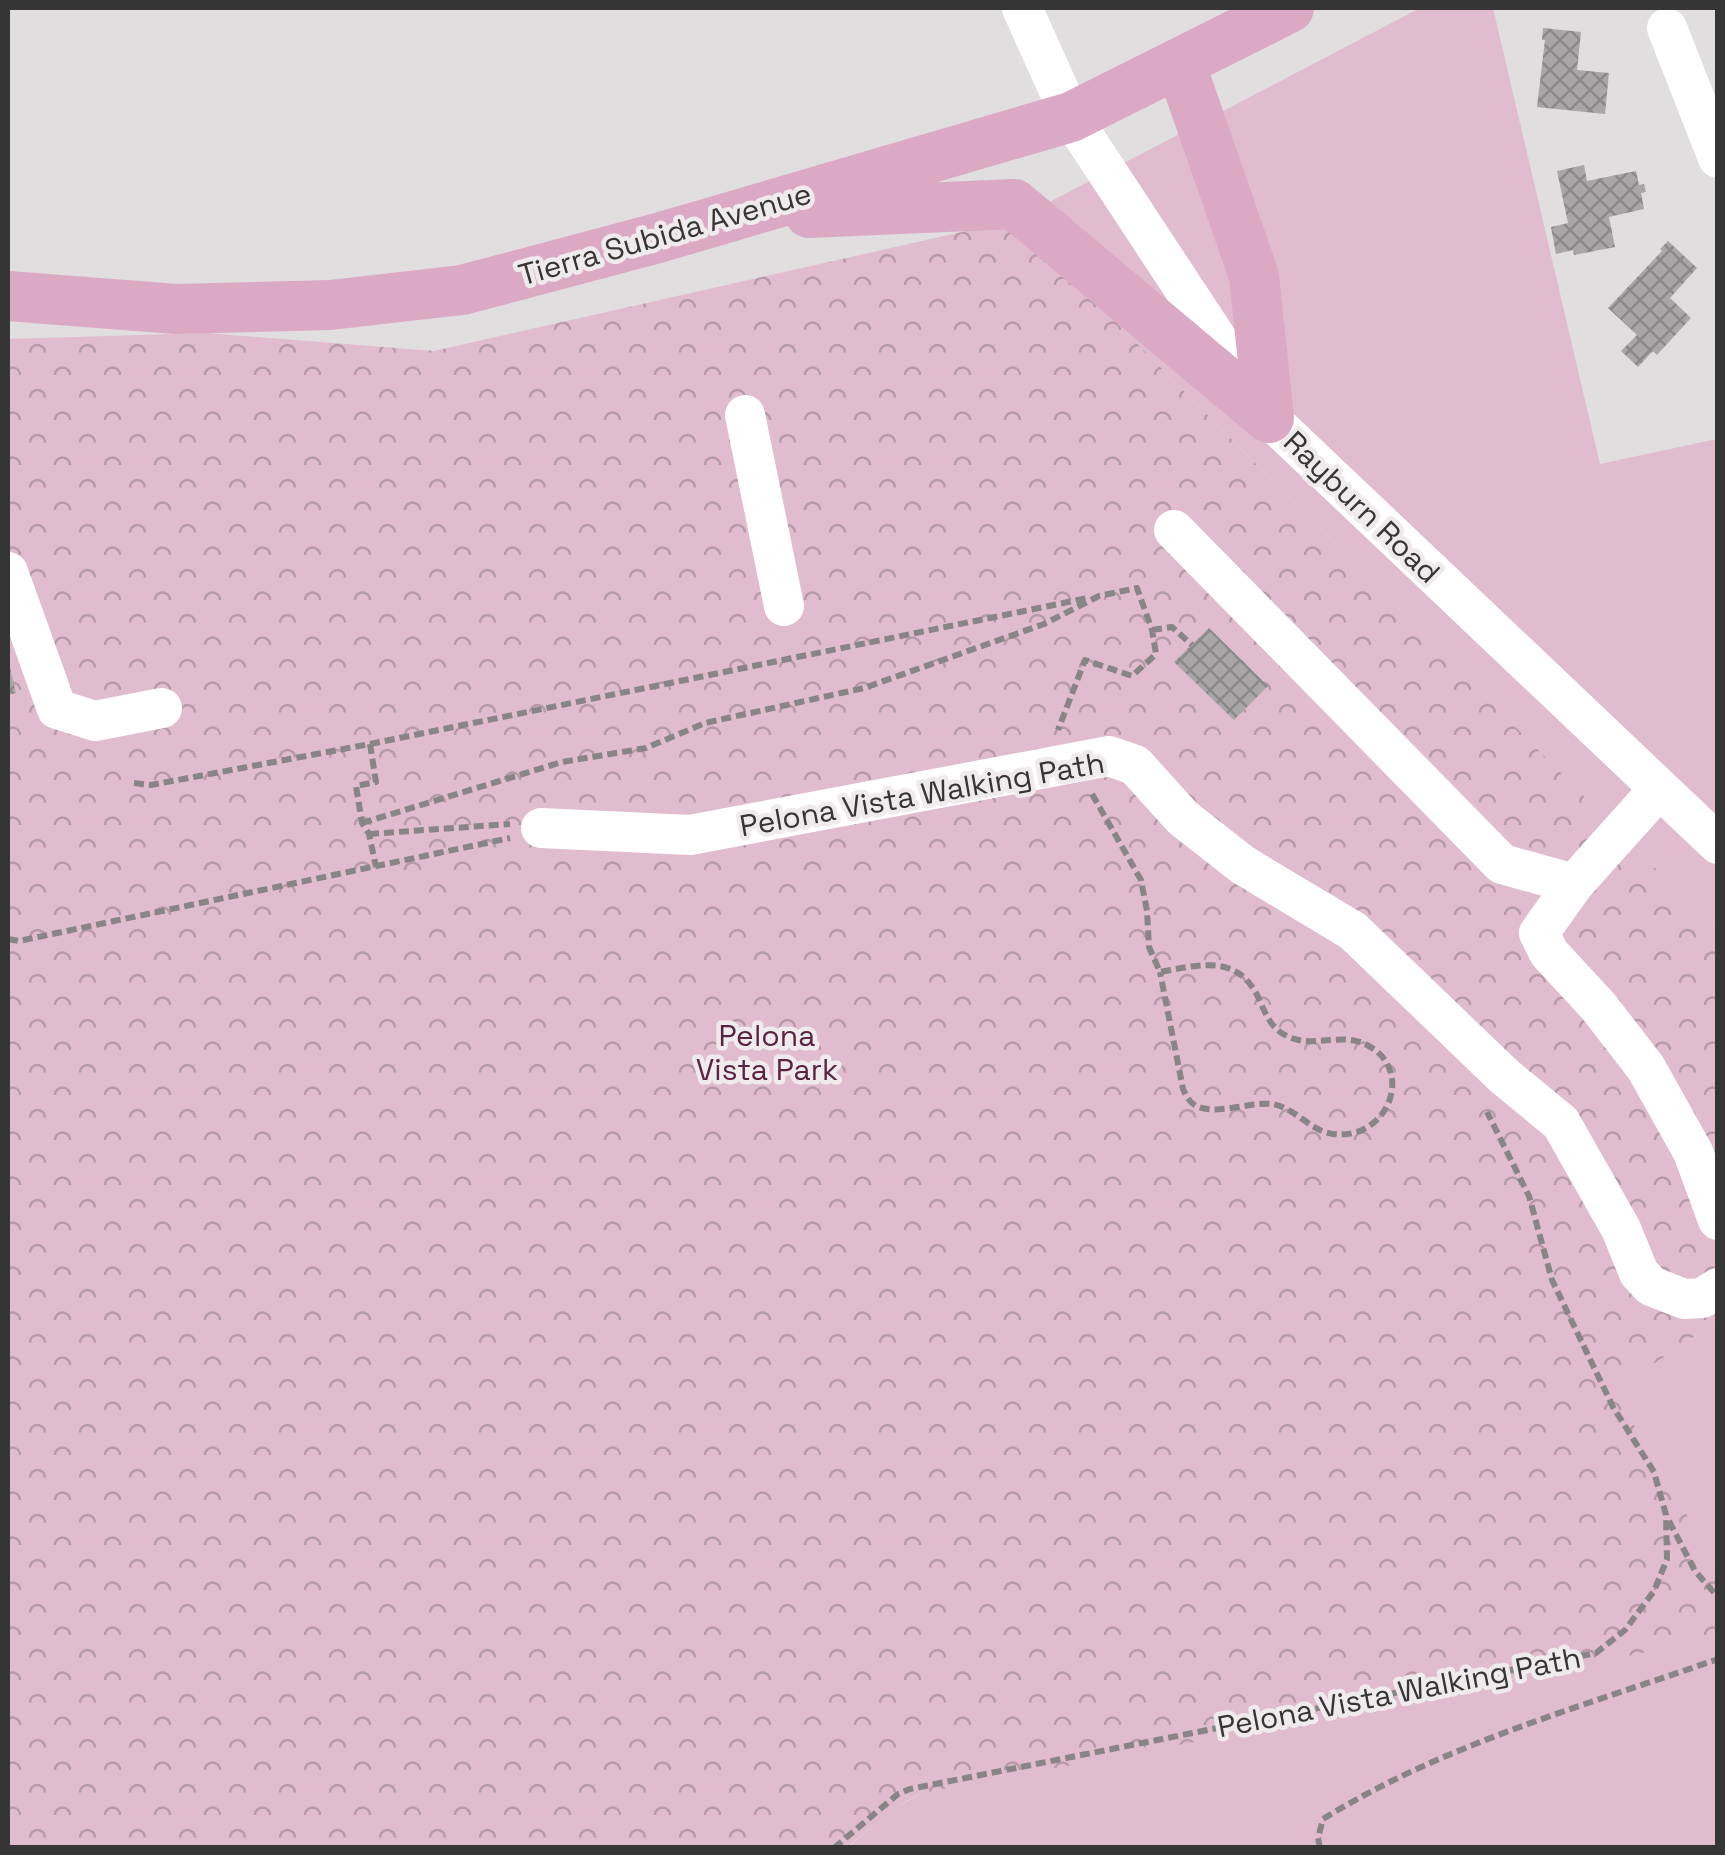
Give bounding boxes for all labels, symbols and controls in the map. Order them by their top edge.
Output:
street label: Tierra Subida Avenue [514,174,816,294]
street label: Rayburn Road [1275,423,1449,591]
street label: Pelona Vista Walking Path [737,743,1107,845]
park label: Pelona Vista Park [696,1016,838,1089]
street label: Pelona Vista Walking Path [1214,1638,1584,1746]

